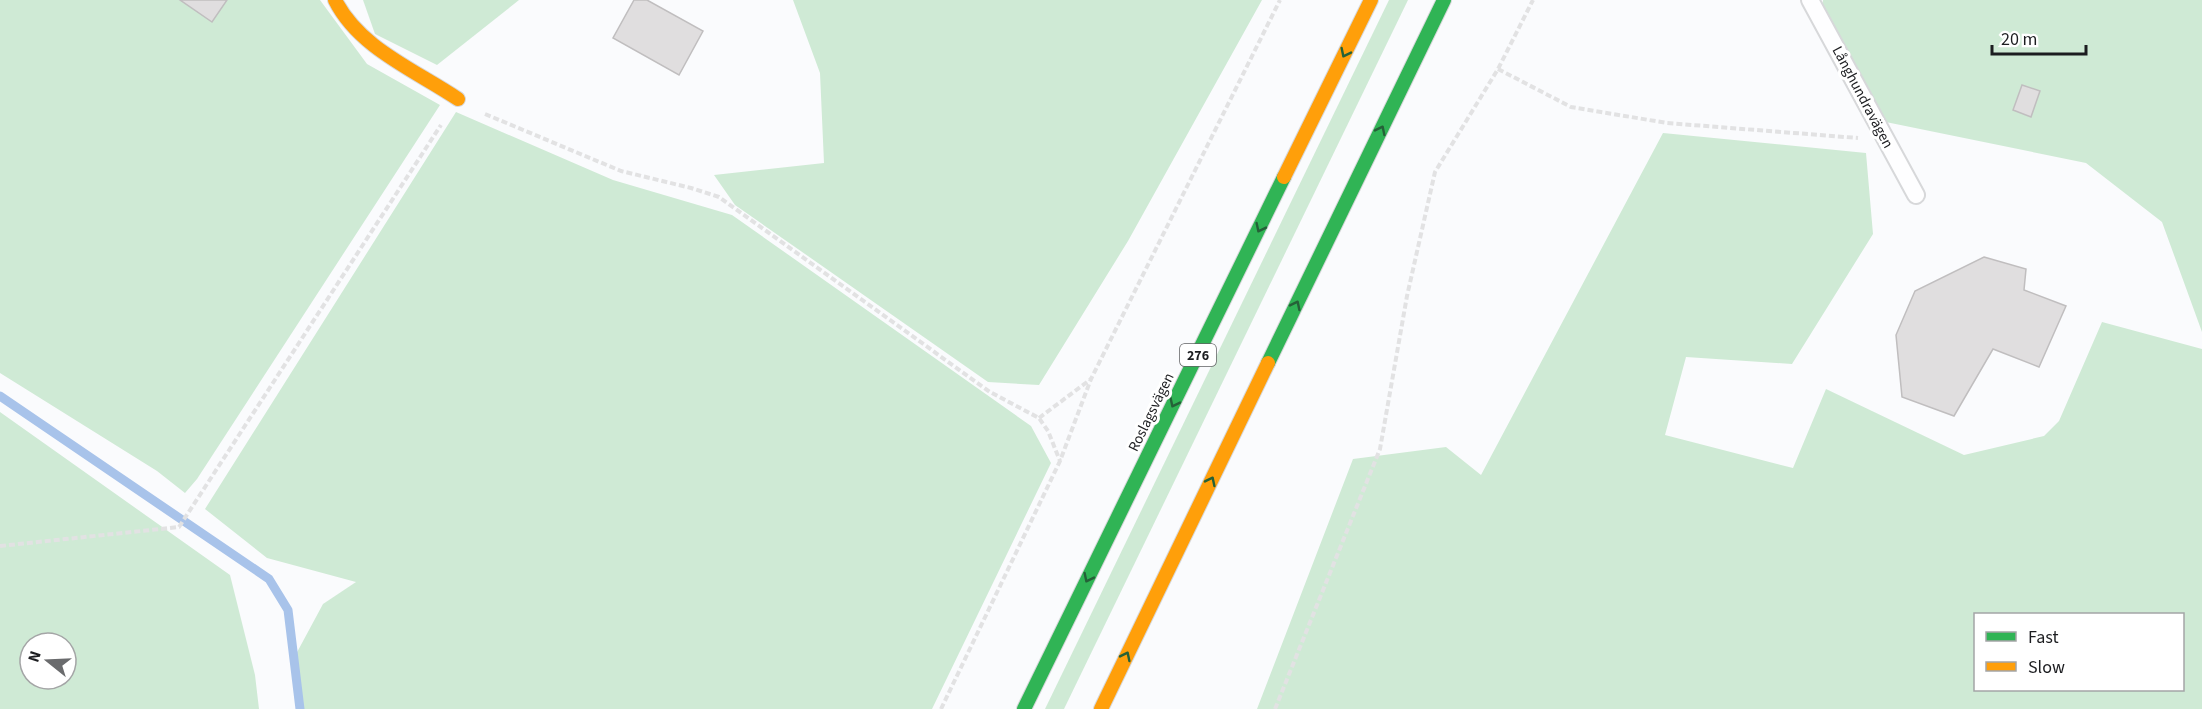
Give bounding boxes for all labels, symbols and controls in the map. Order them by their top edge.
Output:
scale bar [1992,18,2086,56]
text: 20 m [2001,27,2037,52]
street label: Långhundravägen [1827,42,1898,152]
one-way arrow [1341,46,1352,57]
one-way arrow [1374,125,1385,136]
one-way arrow [1255,222,1267,233]
one-way arrow [1288,301,1300,312]
road number: 276 [1180,344,1216,366]
street label: Roslagsvägen [1123,369,1180,455]
one-way arrow [1170,397,1181,408]
one-way arrow [1204,476,1215,487]
one-way arrow [1084,572,1095,583]
legend [1974,613,2184,691]
text: Fast [2028,625,2059,650]
north arrow [18,631,78,691]
text: N [23,648,47,665]
one-way arrow [1119,652,1130,663]
text: Slow [2028,655,2065,680]

